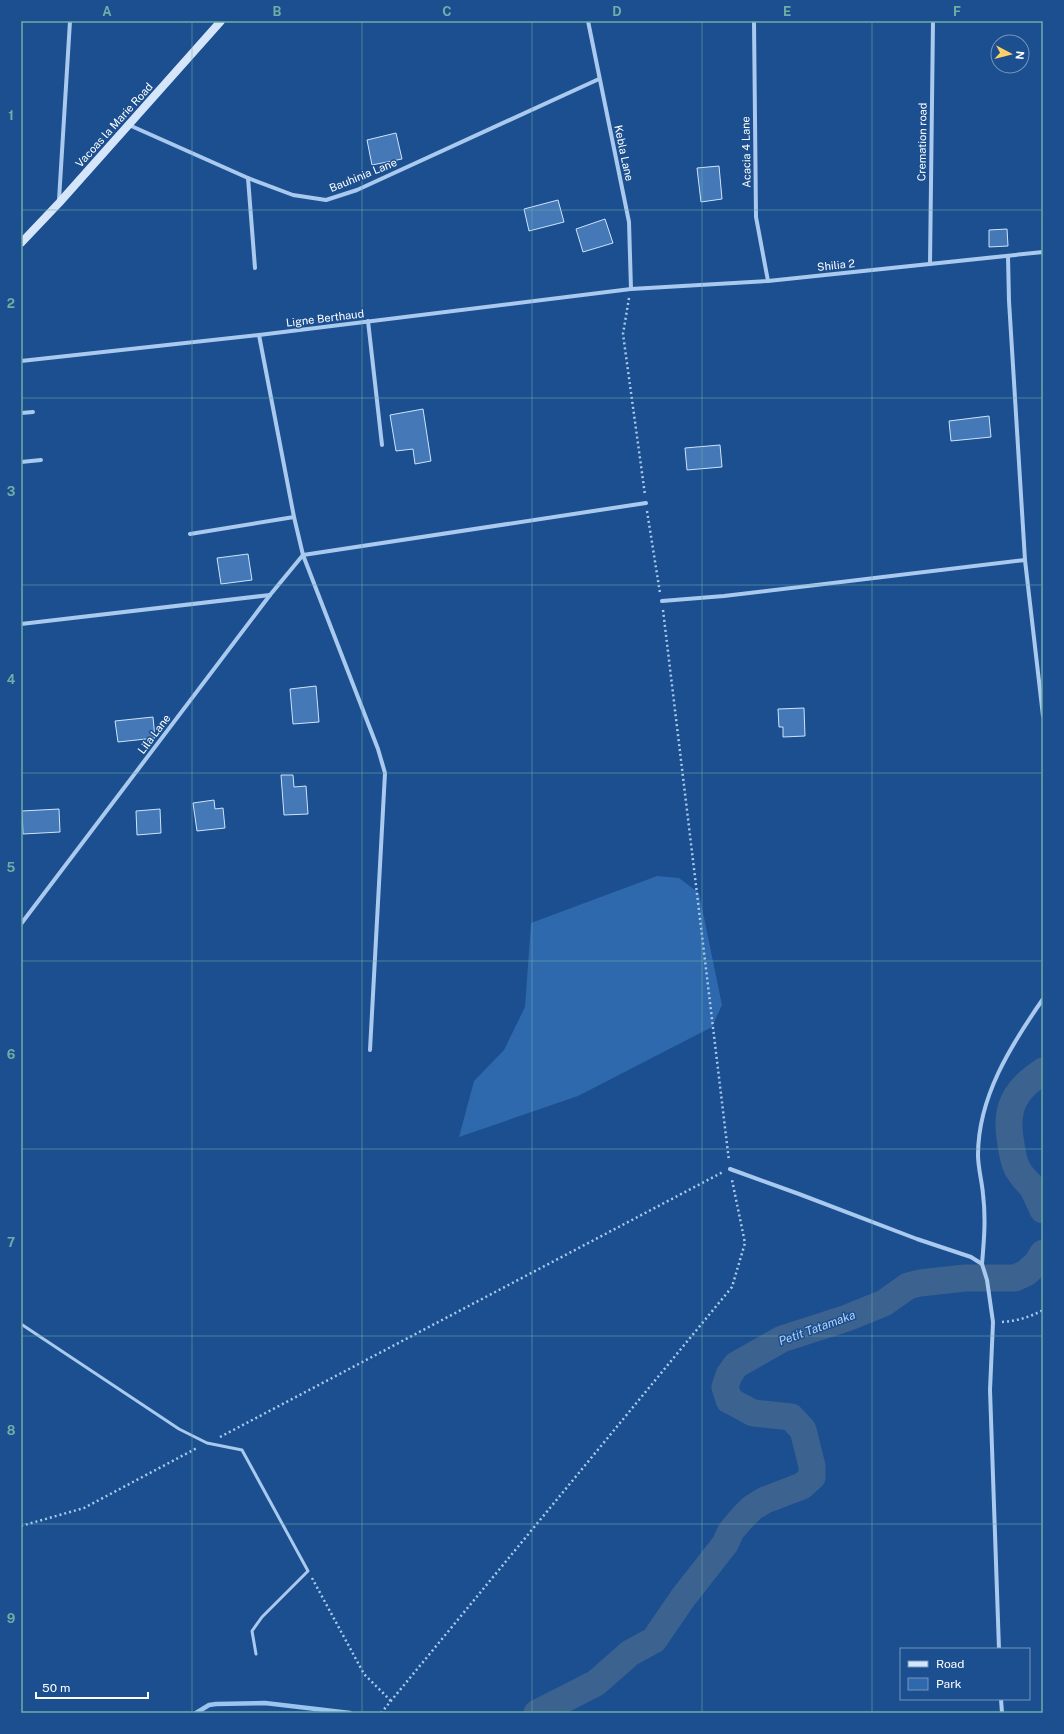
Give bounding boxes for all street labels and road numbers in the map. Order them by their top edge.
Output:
street label: Vacoas la Marie Road [73,80,155,170]
street label: Cremation road [915,103,929,181]
street label: Acacia 4 Lane [739,116,753,188]
street label: Kebla Lane [612,124,636,182]
street label: Bauhinia Lane [328,156,398,194]
street label: Shilia 2 [817,257,856,273]
street label: Ligne Berthaud [285,307,365,329]
street label: Lila Lane [135,712,173,756]

